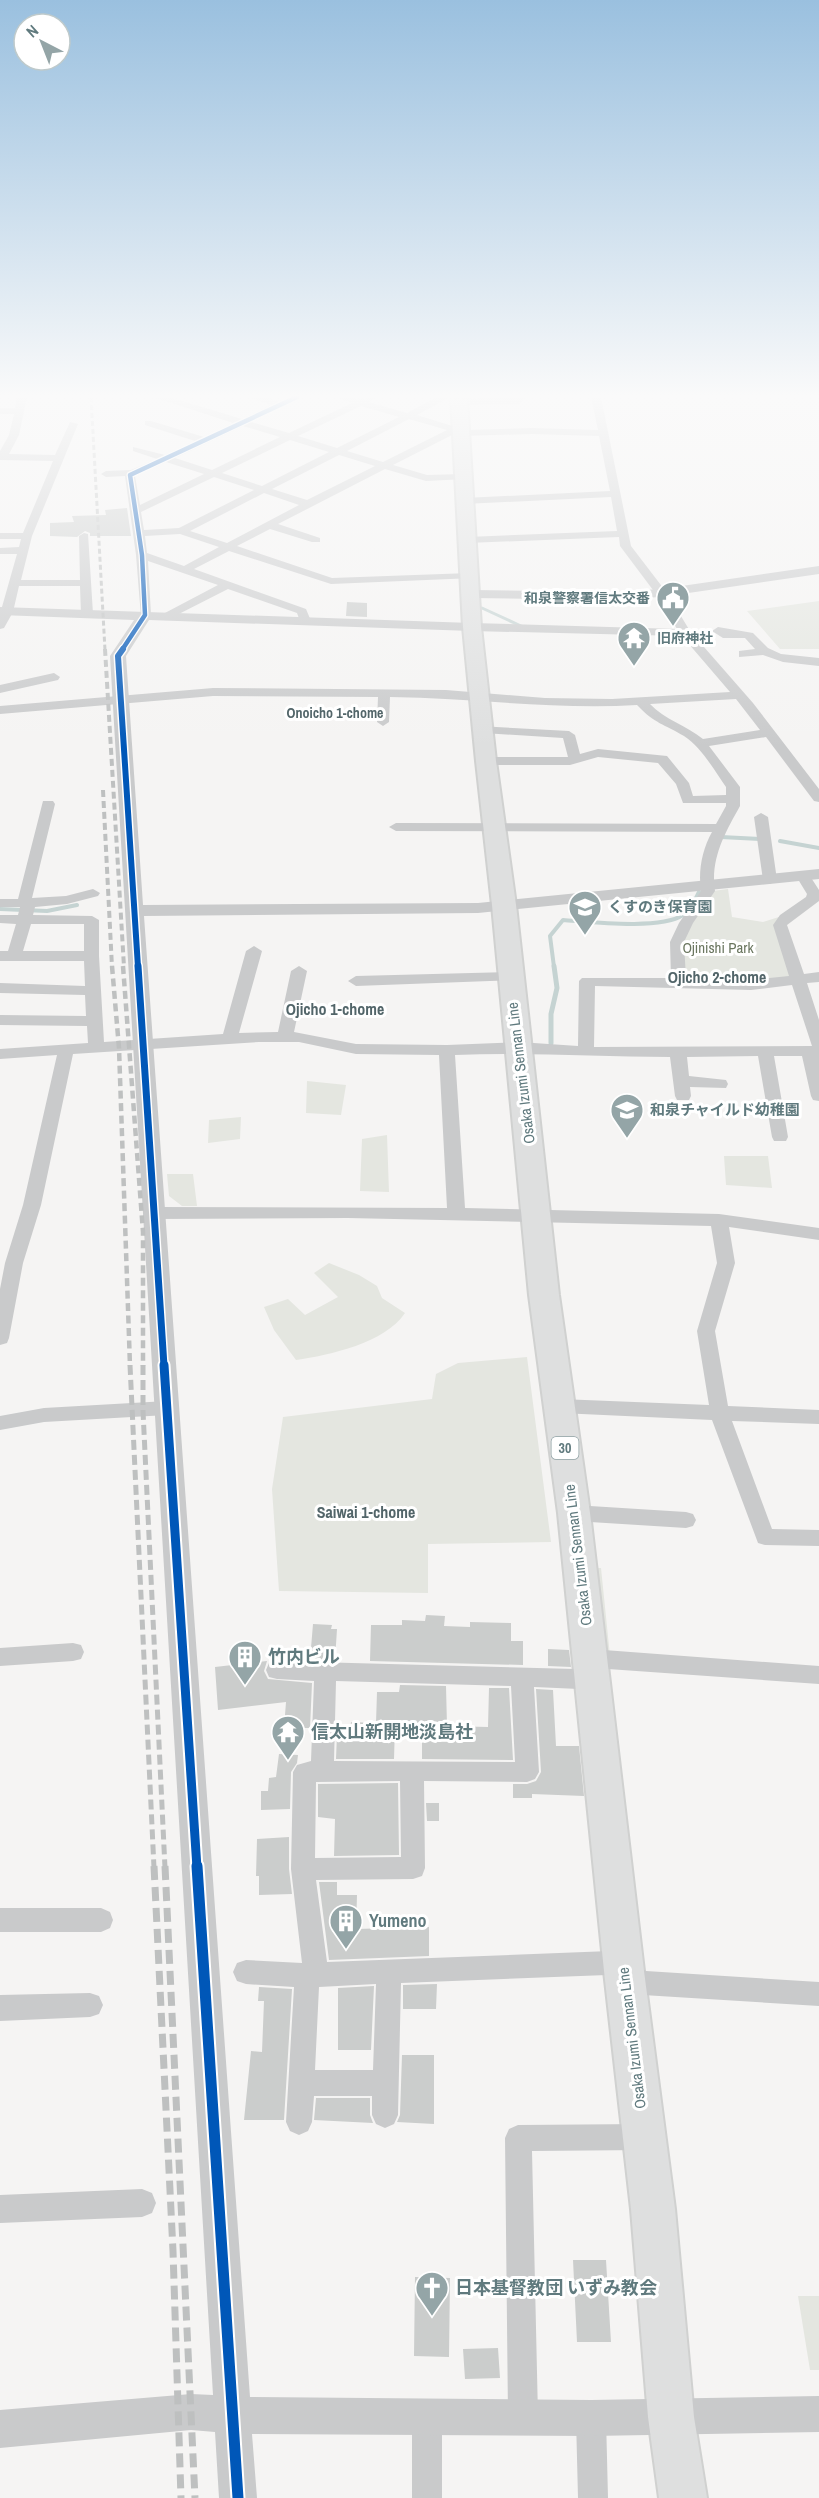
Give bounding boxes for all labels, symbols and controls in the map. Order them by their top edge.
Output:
north arrow [12,12,72,72]
text: N [21,20,43,42]
public building icon: 和泉警察署信太交番 [655,580,691,627]
place label: 和泉警察署信太交番 [524,589,650,607]
temple icon: 旧府神社 [616,620,652,667]
place label: 旧府神社 [657,629,713,647]
district label: Onoicho 1-chome [287,704,383,722]
school or university icon: くすのき保育園 [567,889,603,936]
place label: くすのき保育園 [608,896,713,917]
park label: Ojinishi Park [682,937,754,958]
district label: Ojicho 2-chome [668,966,766,988]
district label: Ojicho 1-chome [286,998,384,1020]
street label: Osaka Izumi Sennan Line [501,1001,540,1145]
school or university icon: 和泉チャイルド幼稚園 [609,1092,645,1139]
place label: 和泉チャイルド幼稚園 [650,1099,800,1120]
road number: 30 [552,1437,578,1459]
street label: Osaka Izumi Sennan Line [558,1483,597,1627]
district label: Saiwai 1-chome [317,1501,415,1523]
building icon: 竹内ビル [227,1639,263,1686]
place label: 竹内ビル [268,1644,340,1669]
temple icon: 信太山新開地淡島社 [270,1714,306,1761]
place label: 信太山新開地淡島社 [311,1719,473,1744]
building icon: Yumeno [328,1903,364,1950]
place label: Yumeno [369,1908,426,1933]
street label: Osaka Izumi Sennan Line [612,1966,651,2110]
church icon: 日本基督教団 いずみ教会 [414,2270,450,2317]
place label: 日本基督教団 いずみ教会 [455,2275,657,2300]

